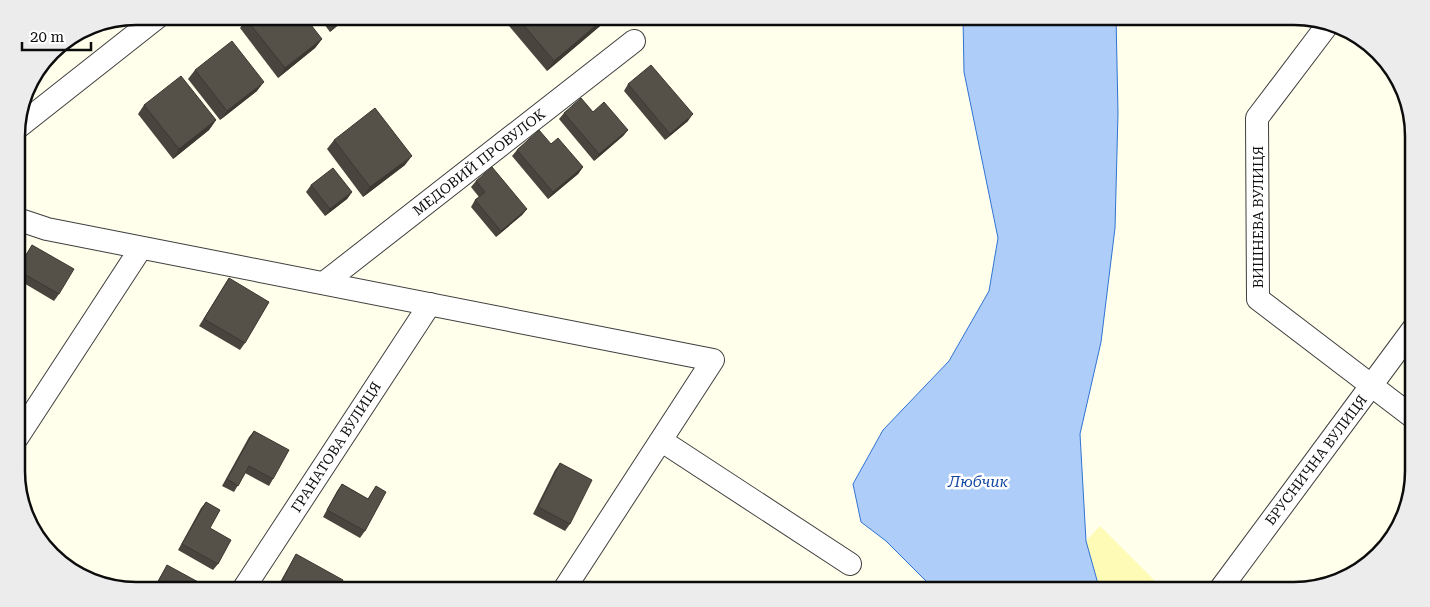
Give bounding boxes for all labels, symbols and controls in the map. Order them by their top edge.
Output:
scale bar [22,20,91,52]
text: 20 m [30,28,65,46]
street label: МЕДОВИЙ ПРОВУЛОК [410,105,548,219]
street label: ВИШНЕВА ВУЛИЦЯ [1250,145,1266,288]
street label: ГРАНАТОВА ВУЛИЦЯ [288,379,384,515]
street label: БРУСНИЧНА ВУЛИЦЯ [1262,392,1370,528]
water label: Любчик [947,473,1009,491]

